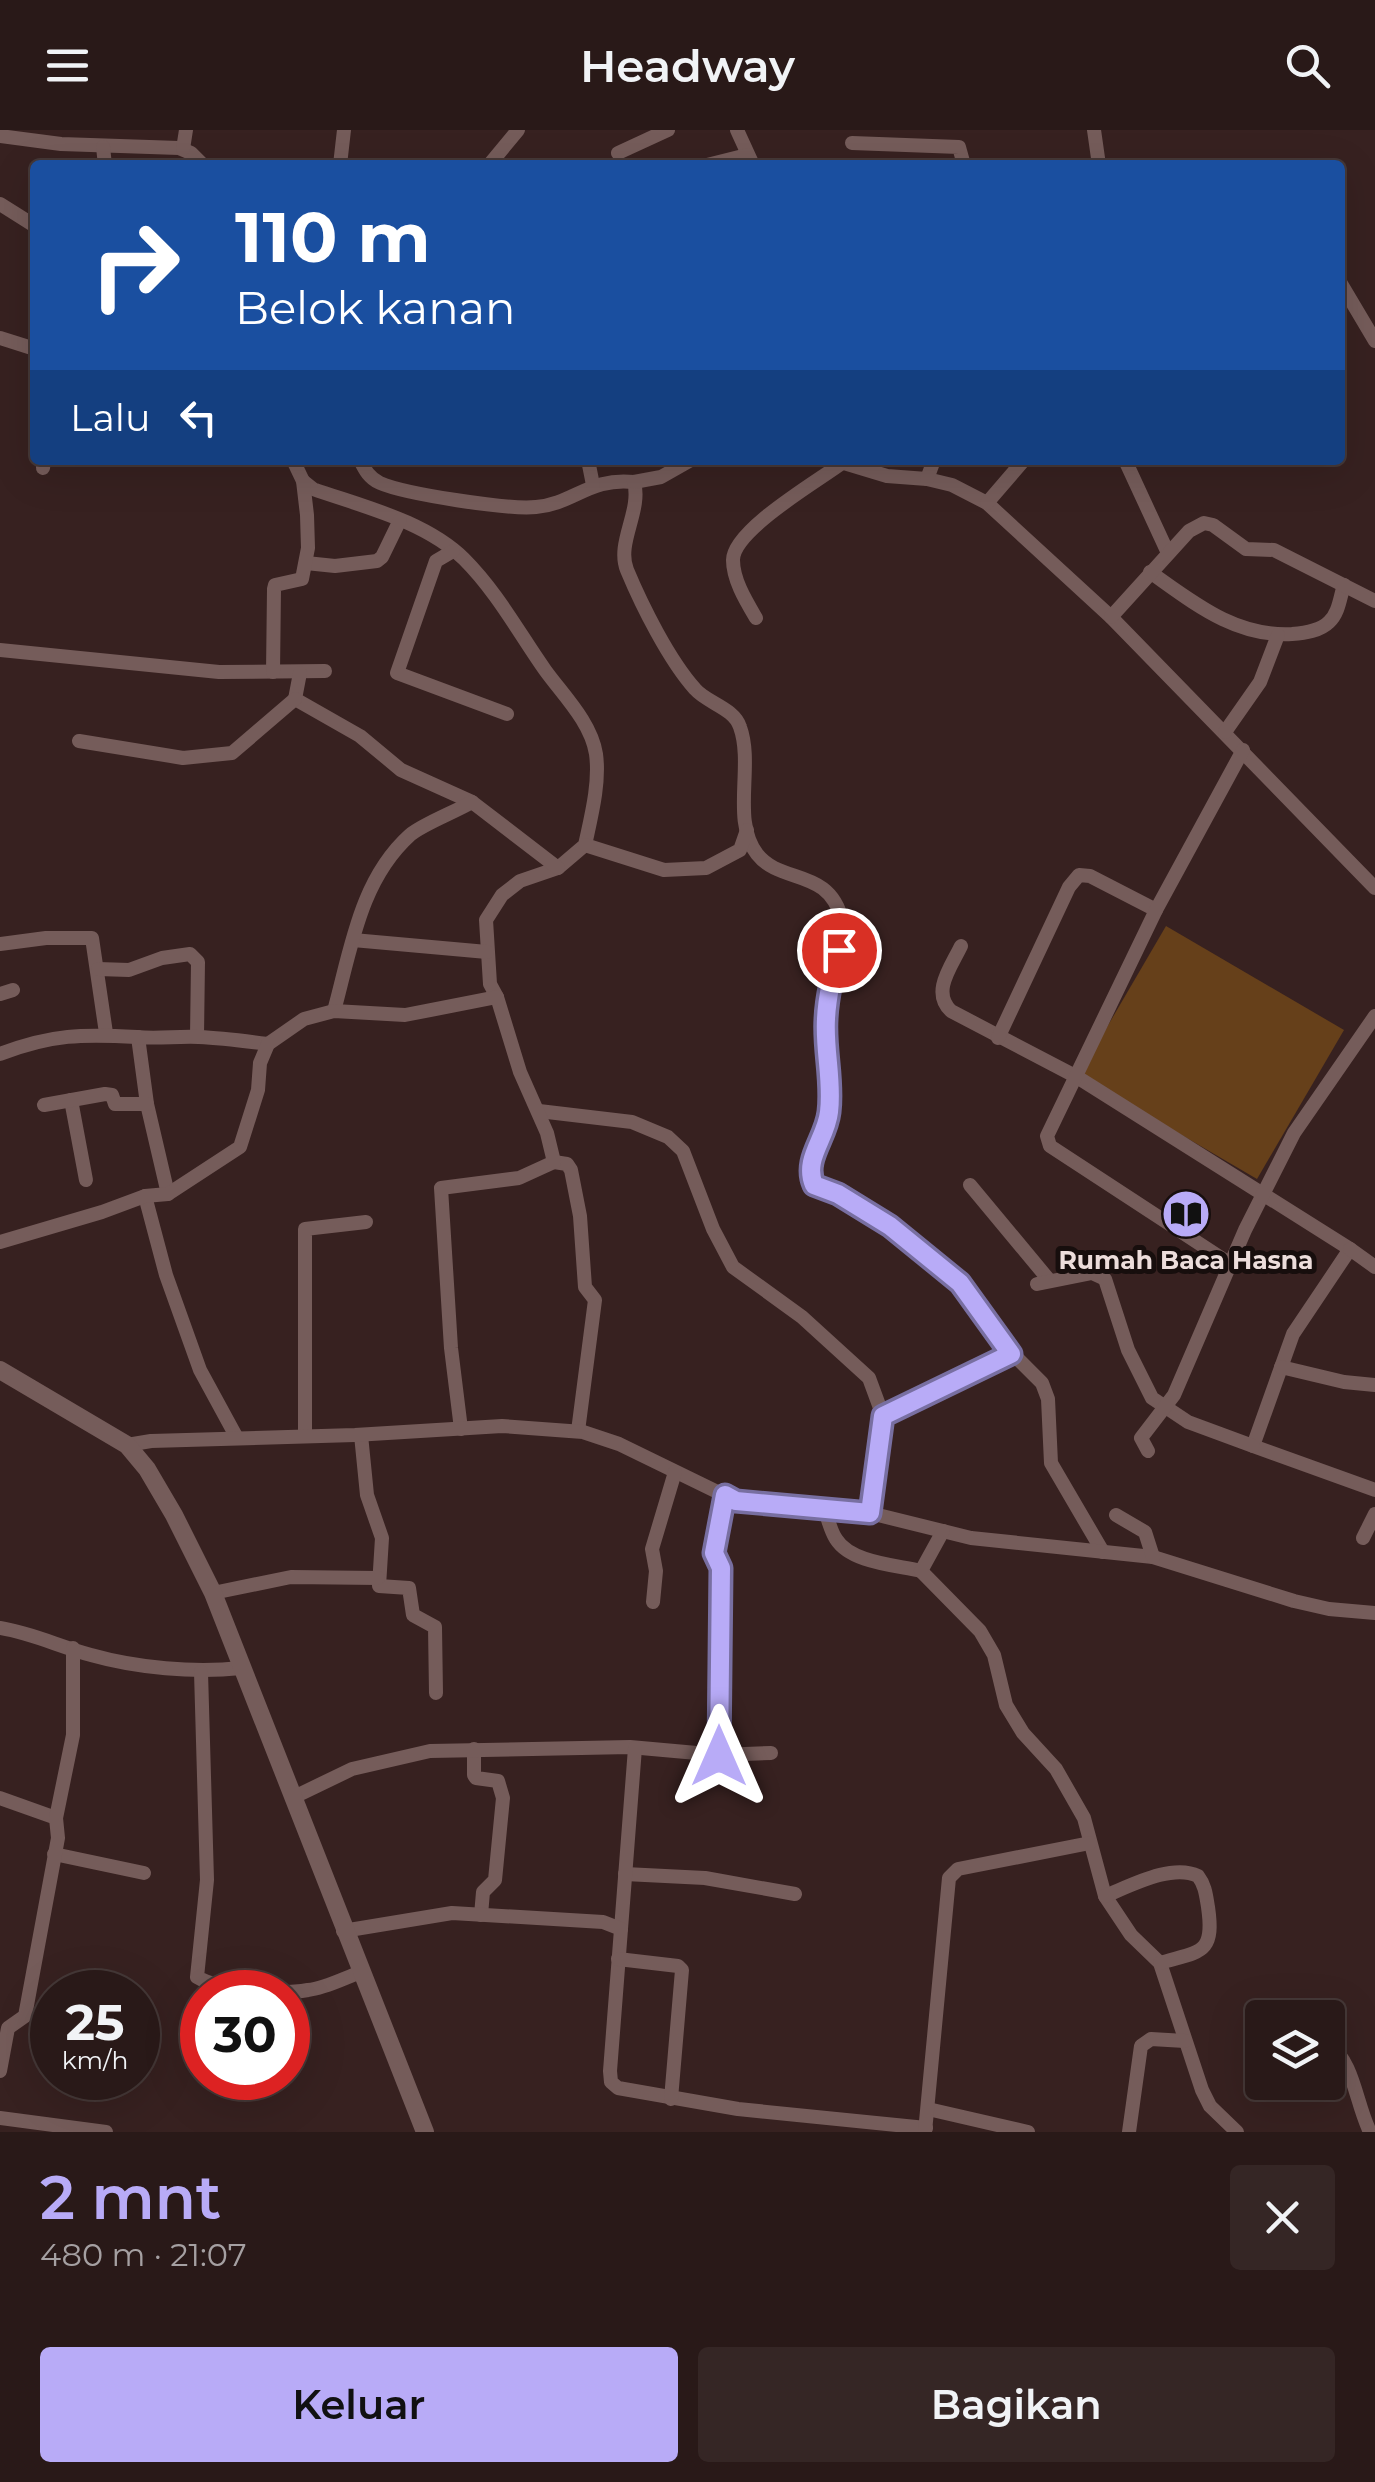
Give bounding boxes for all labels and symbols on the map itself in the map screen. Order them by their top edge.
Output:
pin [797,908,882,993]
library icon: Rumah Baca Hasna [1160,1188,1212,1240]
place label: Rumah Baca Hasna [1058,1245,1314,1275]
position arrow [667,1704,771,1808]
speed limit sign: 30 [180,1970,310,2100]

